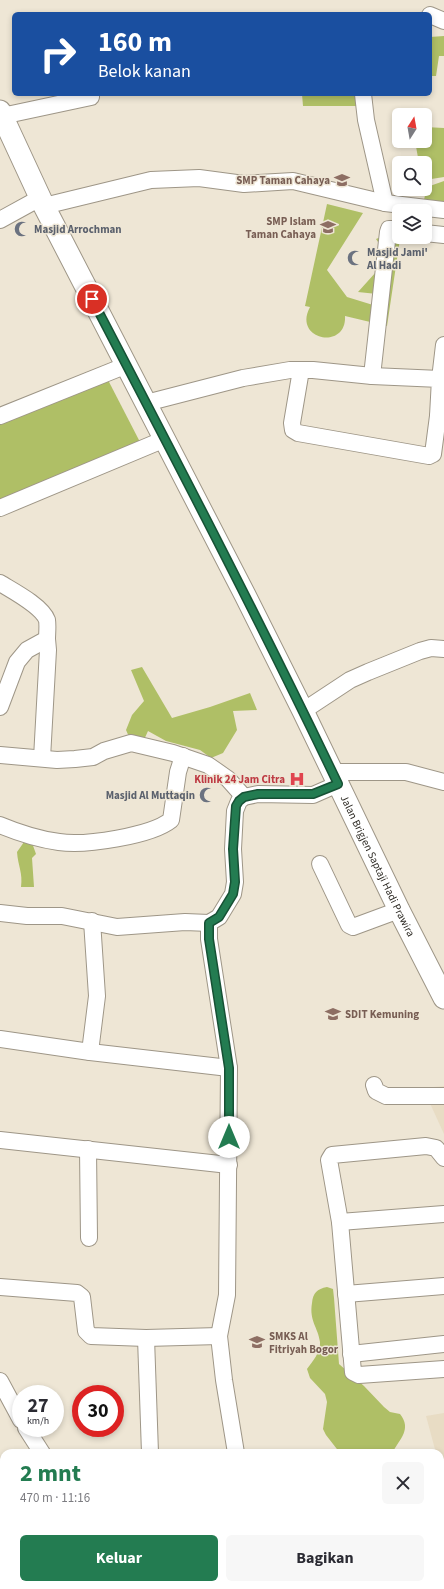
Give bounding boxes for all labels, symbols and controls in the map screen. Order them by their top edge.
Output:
text: 160 m [98,22,172,62]
icon: right [32,28,84,80]
text: Belok kanan [98,59,191,84]
north arrow [392,108,432,148]
map controls [392,108,432,244]
button: search [392,156,432,196]
school or university icon: SMP Taman Cahaya [333,171,351,189]
place label: SMP Taman Cahaya [236,173,330,188]
button: layers [392,204,432,244]
place label: SMP Islam Taman Cahaya [245,214,316,242]
school or university icon: SMP Islam Taman Cahaya [319,218,337,236]
mosque icon: Masjid Arrochman [13,220,31,238]
place label: Masjid Arrochman [34,222,122,237]
place label: Masjid Jami' Al Hadi [366,245,428,273]
mosque icon: Masjid Jami' Al Hadi [346,249,364,267]
pin [75,282,109,316]
icon: arrive [81,288,103,310]
hospital icon: Klinik 24 Jam Citra [288,770,306,788]
place label: Klinik 24 Jam Citra [194,772,285,787]
mosque icon: Masjid Al Muttaqin [198,786,216,804]
place label: Masjid Al Muttaqin [106,788,195,803]
street label: Jalan Brigjen Saptaji Hadi Prawira [337,792,419,939]
school or university icon: SDIT Kemuning [324,1005,342,1023]
place label: SDIT Kemuning [345,1007,419,1022]
position arrow [208,1116,250,1158]
place label: SMKS Al Fitriyah Bogor [269,1329,339,1357]
school or university icon: SMKS Al Fitriyah Bogor [248,1333,266,1351]
speed limit sign: 30 [72,1385,124,1437]
text: 27 [27,1392,49,1420]
text: km/h [27,1414,49,1428]
text: 2 mnt [20,1456,81,1491]
button: close [382,1462,424,1504]
text: 470 m · 11:16 [20,1489,90,1507]
button: Keluar [20,1535,218,1581]
button: Bagikan [226,1535,424,1581]

